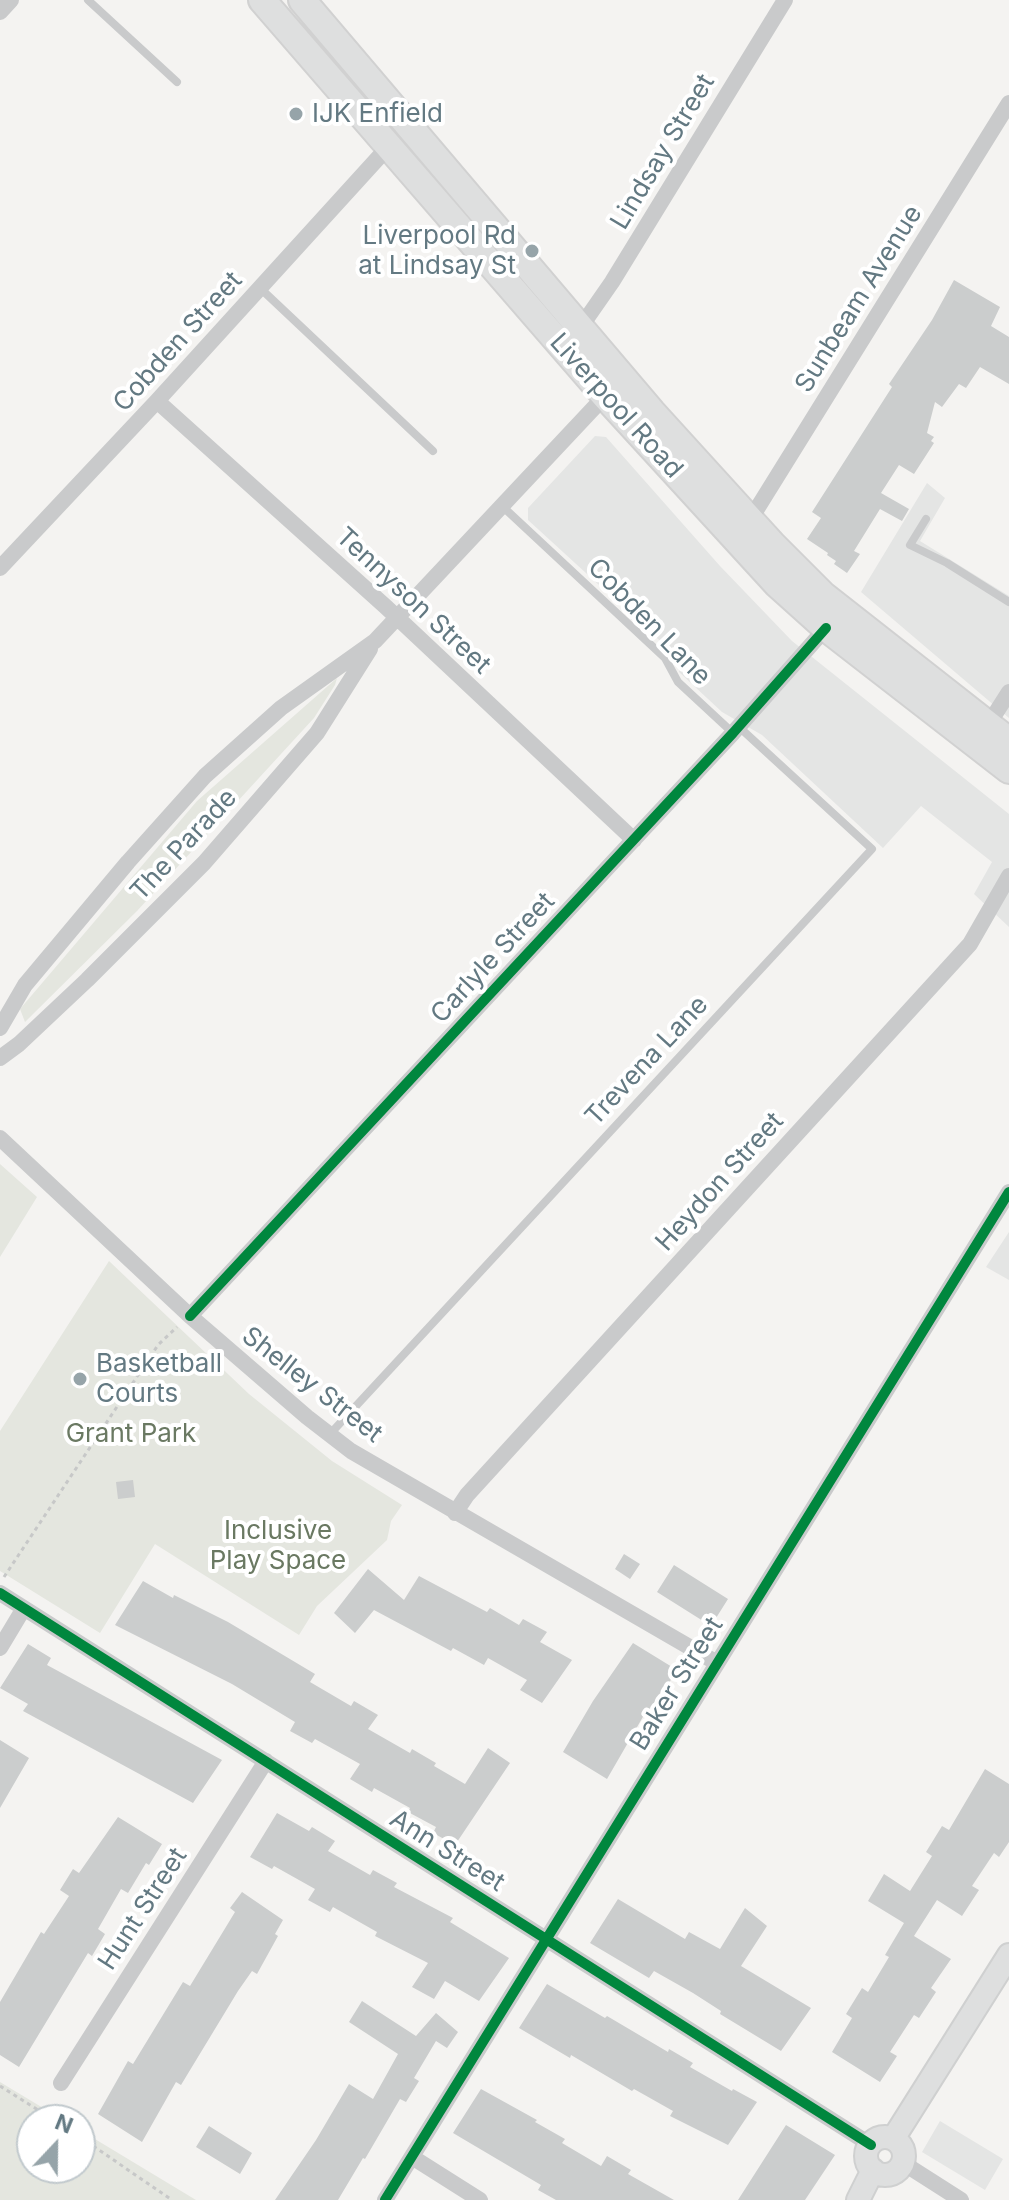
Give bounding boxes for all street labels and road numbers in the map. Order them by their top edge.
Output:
street label: Lindsay Street [604,69,722,235]
street label: Sunbeam Avenue [789,200,929,398]
street label: Cobden Street [107,266,249,418]
street label: Liverpool Road [543,327,689,485]
street label: Tennyson Street [329,521,497,681]
street label: Cobden Lane [581,552,717,692]
street label: The Parade [124,783,244,907]
street label: Carlyle Street [425,886,561,1030]
street label: Trevena Lane [579,990,715,1132]
street label: Heydon Street [650,1106,790,1258]
street label: Shelley Street [236,1320,388,1450]
street label: Baker Street [624,1612,730,1756]
street label: Ann Street [384,1804,510,1898]
street label: Hunt Street [92,1842,194,1976]

